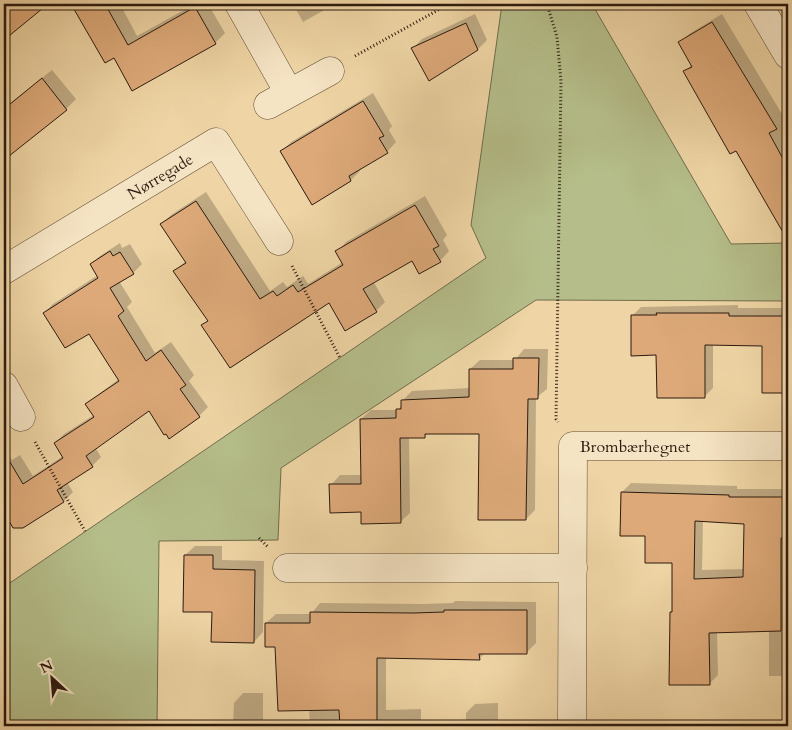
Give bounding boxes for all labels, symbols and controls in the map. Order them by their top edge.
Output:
street label: Nørregade [123,148,197,205]
street label: Brombærhegnet [580,436,690,458]
north arrow [28,652,78,702]
text: N [37,656,56,678]

